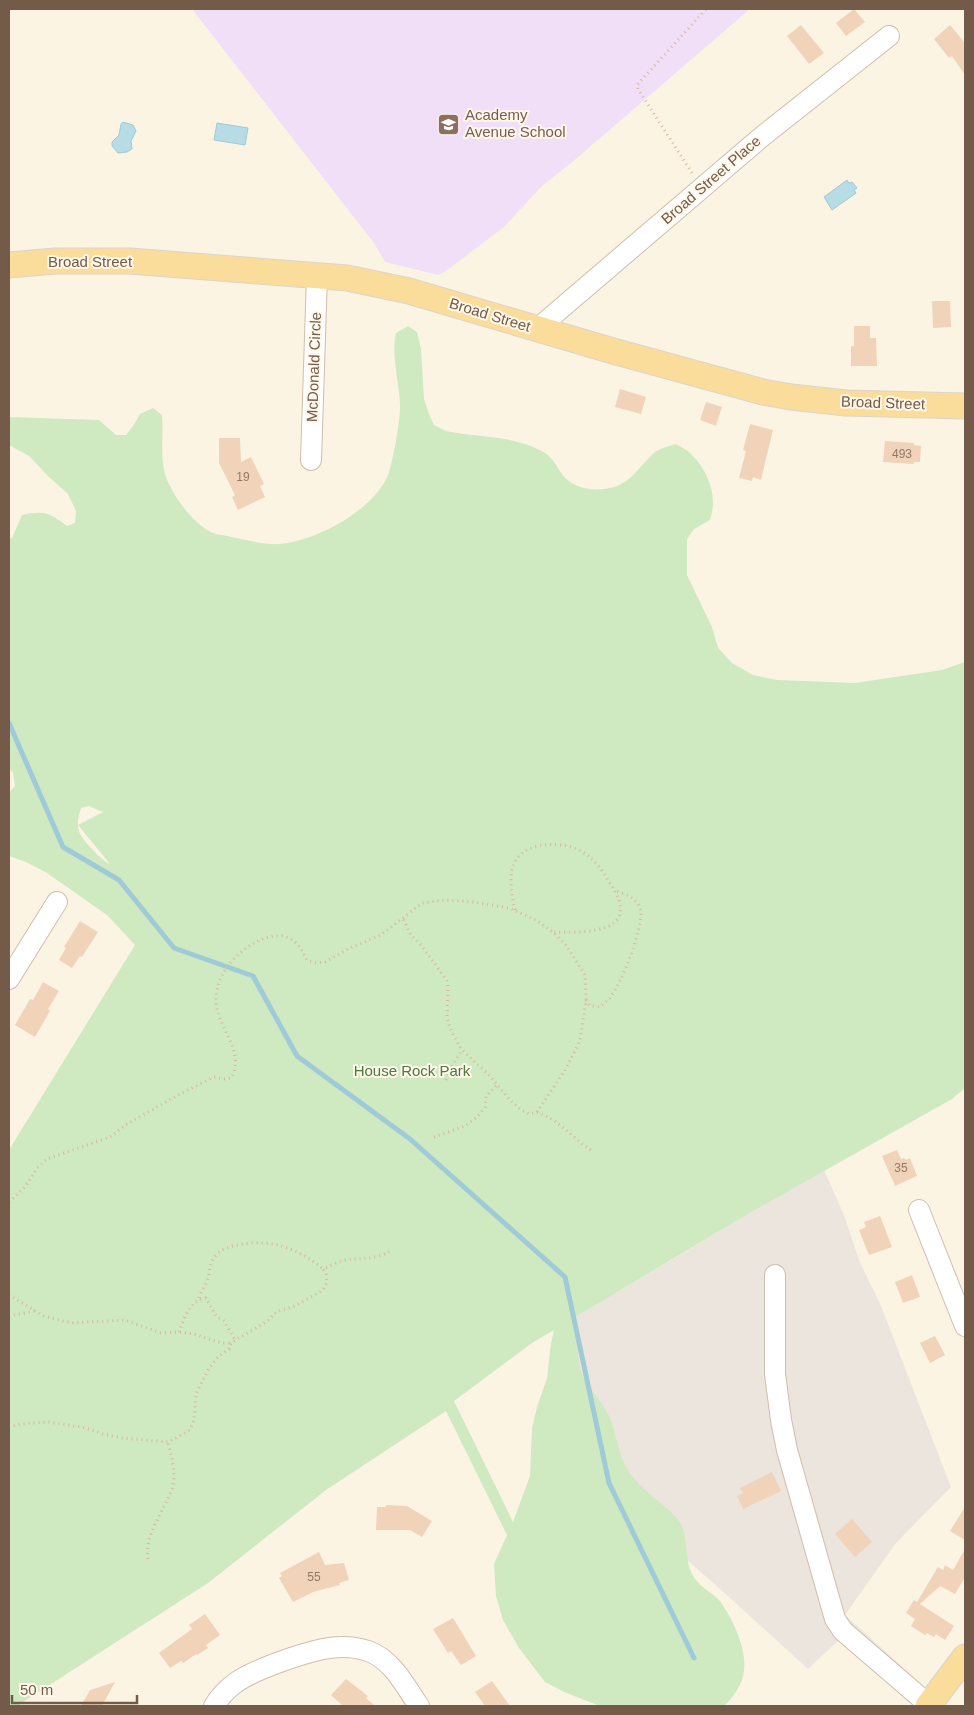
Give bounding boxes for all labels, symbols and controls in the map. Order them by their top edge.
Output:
place label: Academy Avenue School [465,106,566,140]
school or university icon: Academy Avenue School [437,112,461,136]
street label: Broad Street Place [658,132,764,227]
street label: Broad Street [48,253,133,270]
street label: Broad Street [447,294,534,335]
street label: McDonald Circle [303,312,324,422]
street label: Broad Street [841,393,926,412]
house number: 493 [892,447,912,461]
house number: 19 [236,470,250,484]
park label: House Rock Park [354,1062,471,1079]
house number: 35 [894,1161,908,1175]
house number: 55 [307,1570,321,1584]
scale bar [12,1672,138,1704]
text: 50 m [20,1681,53,1698]

